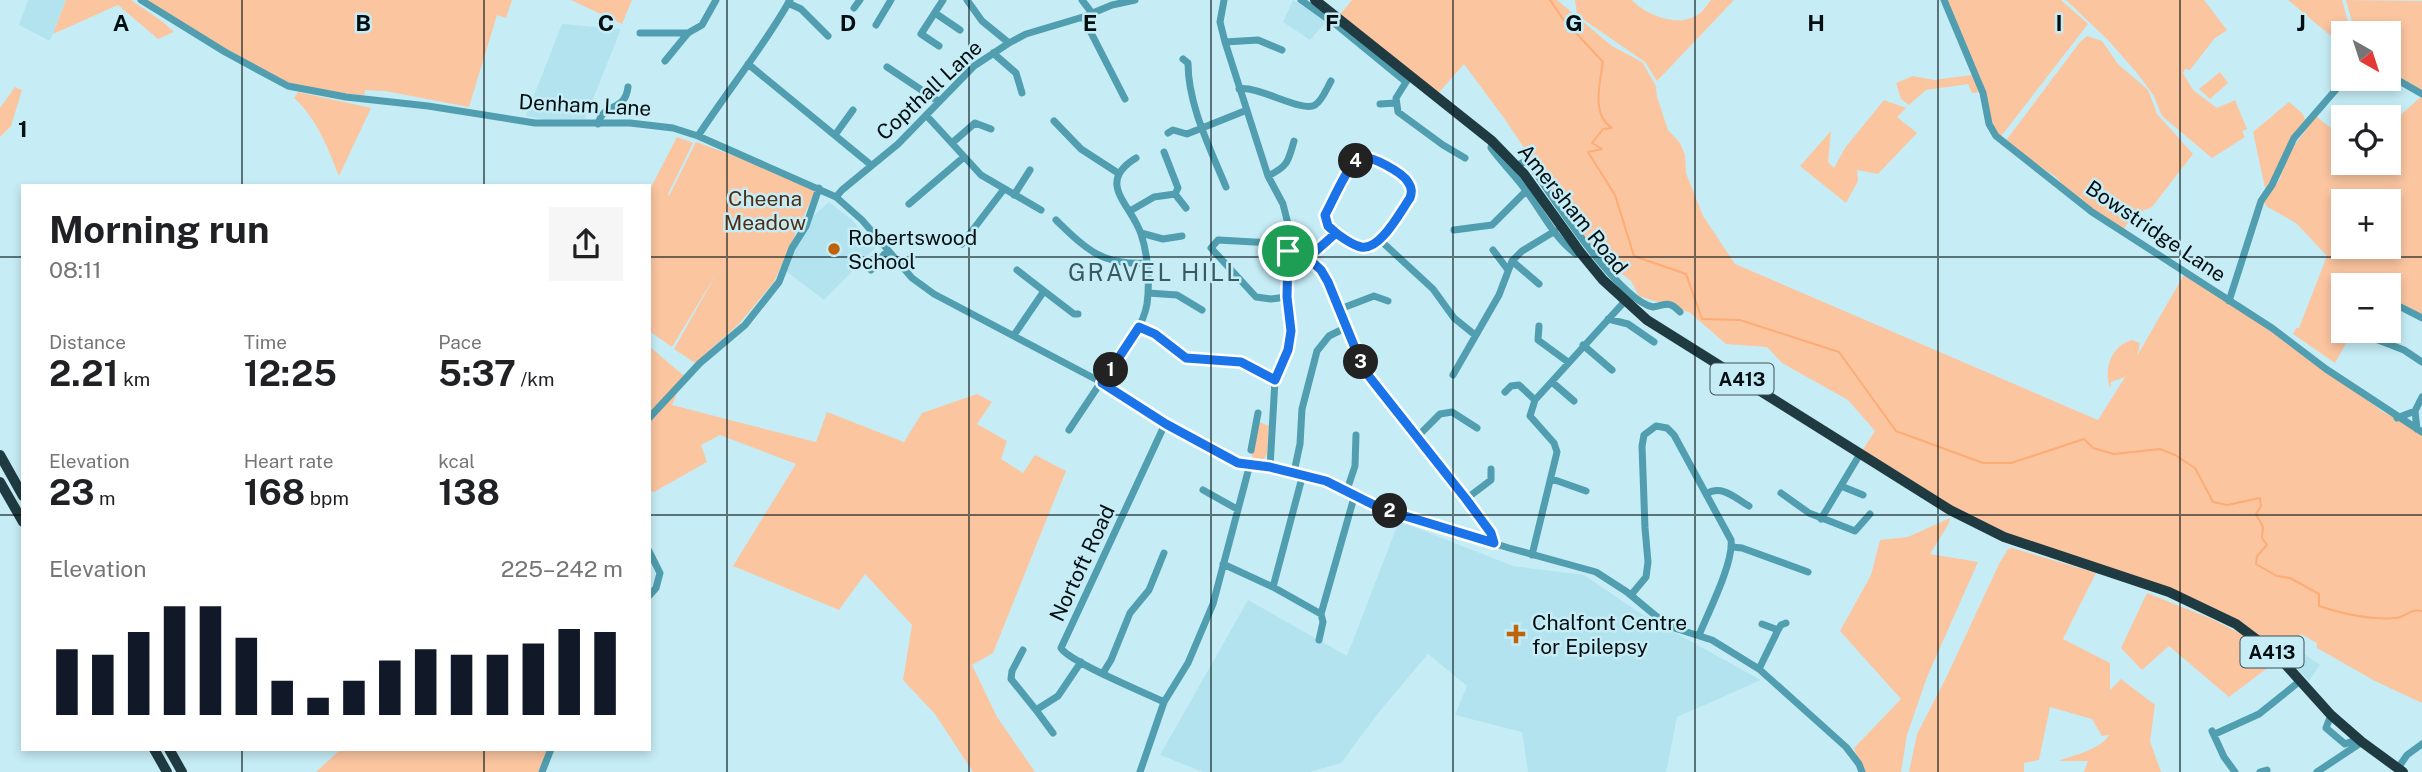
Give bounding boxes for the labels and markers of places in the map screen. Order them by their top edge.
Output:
pin: 4 [1338,144,1374,178]
pin [1258,221,1318,281]
place label: Robertswood School [848,225,977,274]
marker: Robertswood School [826,241,842,257]
pin: 3 [1344,344,1378,380]
pin: 1 [1094,352,1128,388]
pin: 2 [1372,494,1408,528]
place label: Chalfont Centre for Epilepsy [1532,610,1687,659]
marker: Chalfont Centre for Epilepsy [1506,624,1526,644]

